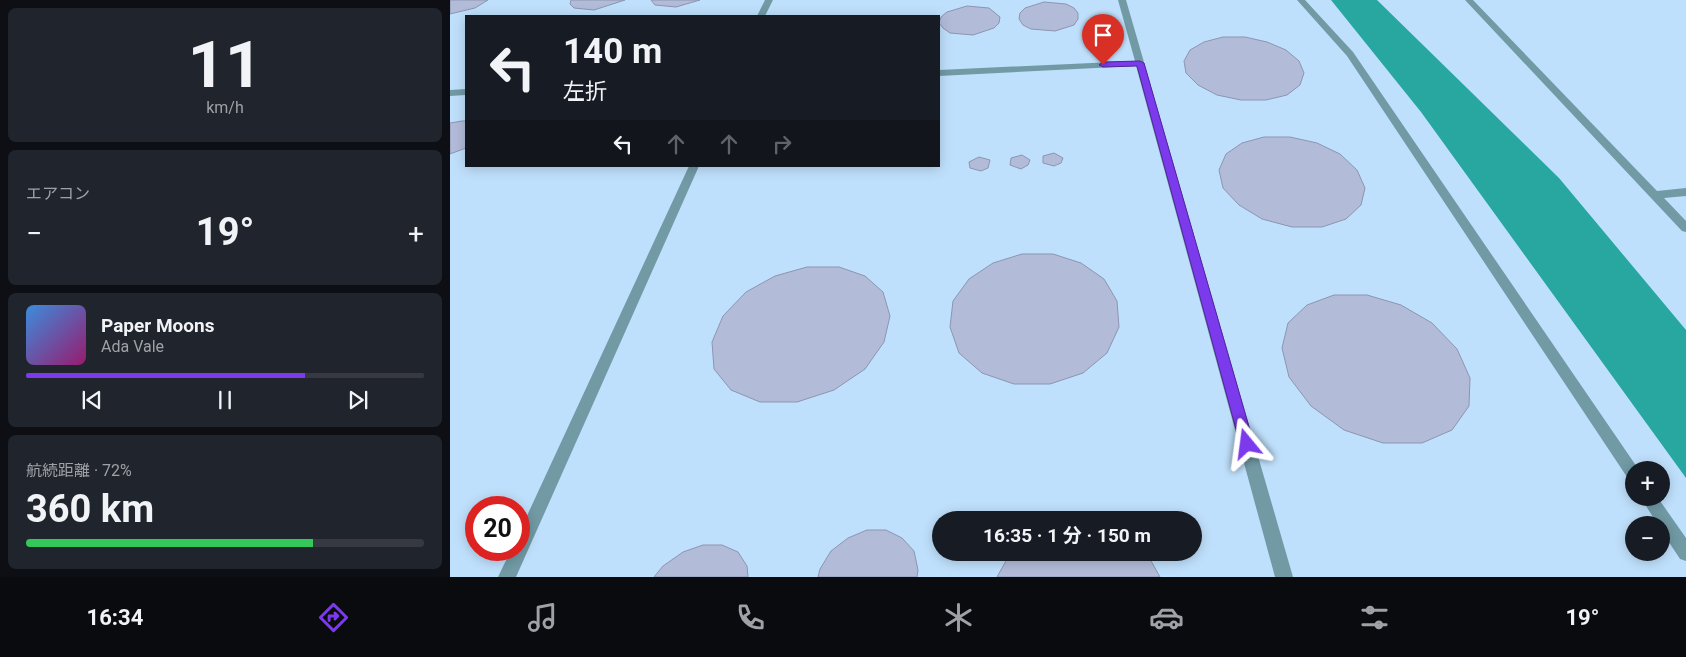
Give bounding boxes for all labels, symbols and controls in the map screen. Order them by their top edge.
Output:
pin [1082,14,1124,65]
icon: arrive [1089,21,1117,49]
text: 11 [188,27,262,103]
text: 140 m [563,31,662,72]
icon: left [480,35,545,100]
text: 左折 [563,79,607,104]
text: km/h [206,98,244,117]
icon: left [609,130,637,158]
icon: ahead [662,130,690,158]
icon: ahead [715,130,743,158]
icon: right [768,130,796,158]
text: エアコン [26,184,90,203]
text: 19° [196,210,254,254]
text: − [26,217,42,250]
text: + [408,217,424,250]
text: Paper Moons [101,314,214,337]
text: Ada Vale [101,337,164,356]
icon: previous [78,386,106,414]
icon: pause [211,386,239,414]
icon: next [344,386,372,414]
position arrow [1220,417,1272,469]
text: 航続距離 · 72% [26,461,132,480]
map controls [1625,461,1670,561]
button: + [1625,461,1670,506]
text: 360 km [26,487,154,531]
speed limit sign: 20 [465,496,530,561]
button: − [1625,516,1670,561]
text: 16:35 · 1 分 · 150 m [983,524,1151,547]
icon: directions [316,600,351,635]
icon: music [525,600,560,635]
icon: phone [733,600,768,635]
icon: climate [941,600,976,635]
icon: car [1149,600,1184,635]
icon: filters [1357,600,1392,635]
text: 16:34 [87,605,143,630]
text: 19° [1565,605,1599,630]

